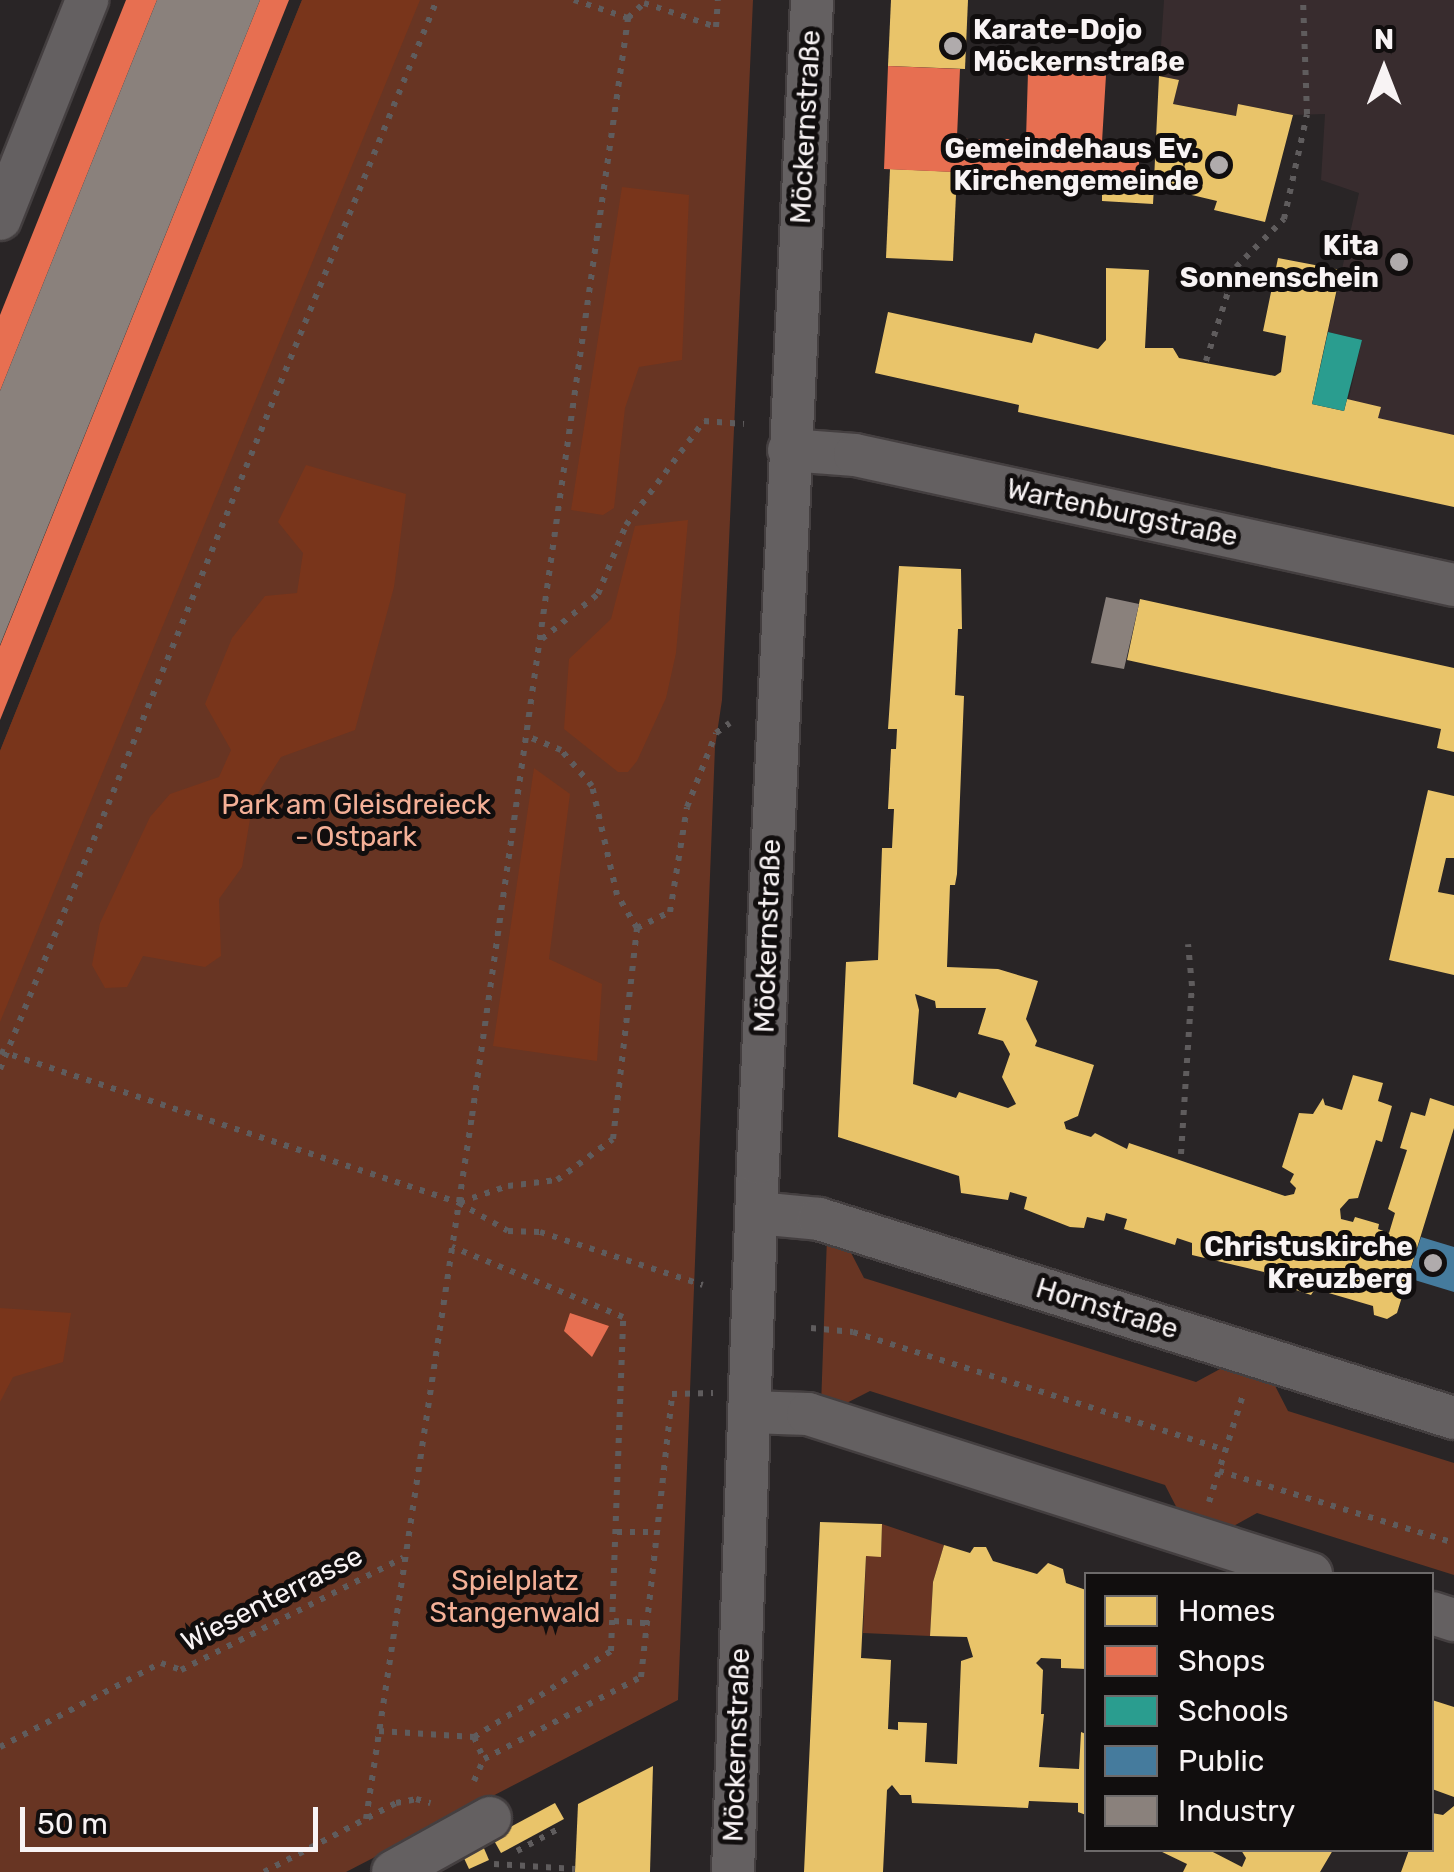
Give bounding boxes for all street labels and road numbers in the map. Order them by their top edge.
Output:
street label: Möckernstraße [784,29,828,225]
street label: Wartenburgstraße [1003,472,1241,554]
street label: Möckernstraße [748,838,788,1034]
street label: Hornstraße [1032,1271,1182,1347]
street label: Wiesenterrasse [176,1539,368,1659]
street label: Möckernstraße [717,1647,757,1843]

